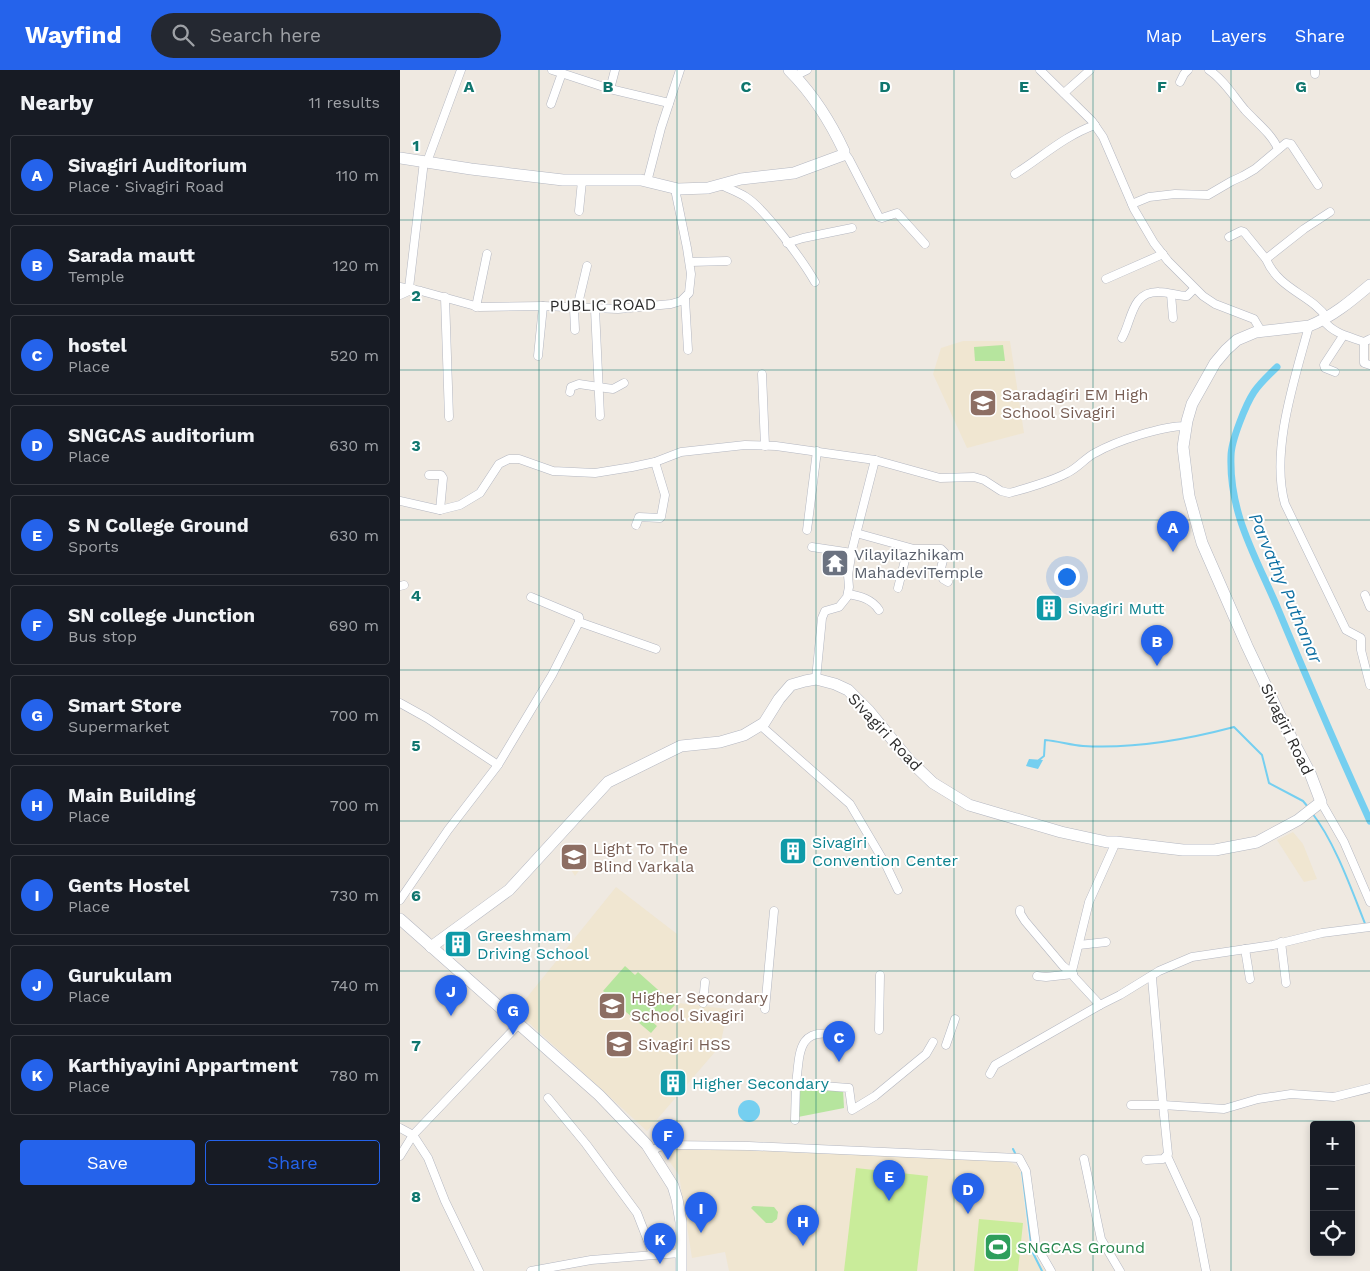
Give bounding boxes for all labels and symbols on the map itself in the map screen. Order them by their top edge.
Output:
text: A [464,77,475,96]
text: B [603,77,614,96]
text: C [741,77,752,96]
text: D [879,77,891,96]
text: E [1019,77,1029,96]
text: F [1157,77,1167,96]
text: G [1295,77,1307,96]
text: 1 [413,136,419,155]
text: 2 [411,286,421,305]
street label: PUBLIC ROAD [550,295,656,315]
place label: Saradagiri EM High School Sivagiri [1002,385,1148,422]
school or university icon: Saradagiri EM High School Sivagiri [968,388,998,418]
text: 3 [411,436,421,455]
water label: Parvathy Puthanar [1245,510,1328,667]
pin: A [1157,511,1189,552]
place label: Vilayilazhikam MahadeviTemple [854,545,984,582]
temple icon: Vilayilazhikam MahadeviTemple [820,548,850,578]
your location [1054,564,1080,590]
text: 4 [411,586,421,605]
building icon: Sivagiri Mutt [1034,593,1064,623]
place label: Sivagiri Mutt [1068,599,1165,618]
pin: B [1141,625,1173,666]
street label: Sivagiri Road [1257,680,1317,778]
street label: Sivagiri Road [844,689,926,775]
text: 5 [411,736,421,755]
place label: Sivagiri Convention Center [812,833,958,870]
building icon: Sivagiri Convention Center [778,836,808,866]
place label: Light To The Blind Varkala [593,839,694,876]
school or university icon: Light To The Blind Varkala [559,842,589,872]
text: 6 [411,886,421,905]
place label: Greeshmam Driving School [477,926,589,963]
building icon: Greeshmam Driving School [443,929,473,959]
pin: J [435,975,467,1016]
place label: Higher Secondary School Sivagiri [631,988,769,1025]
school or university icon: Higher Secondary School Sivagiri [597,991,627,1021]
pin: G [497,994,529,1035]
pin: C [823,1021,855,1062]
school or university icon: Sivagiri HSS [604,1029,634,1059]
place label: Sivagiri HSS [638,1035,731,1054]
text: 7 [411,1036,421,1055]
building icon: Higher Secondary [658,1068,688,1098]
place label: Higher Secondary [692,1074,830,1093]
pin: F [652,1119,684,1160]
pin: E [873,1160,905,1201]
pin: D [952,1173,984,1214]
text: 8 [411,1187,421,1206]
pin: I [685,1192,717,1233]
pin: H [787,1205,819,1246]
pin: K [644,1223,676,1264]
sports icon: SNGCAS Ground [983,1232,1013,1262]
place label: SNGCAS Ground [1017,1238,1145,1257]

